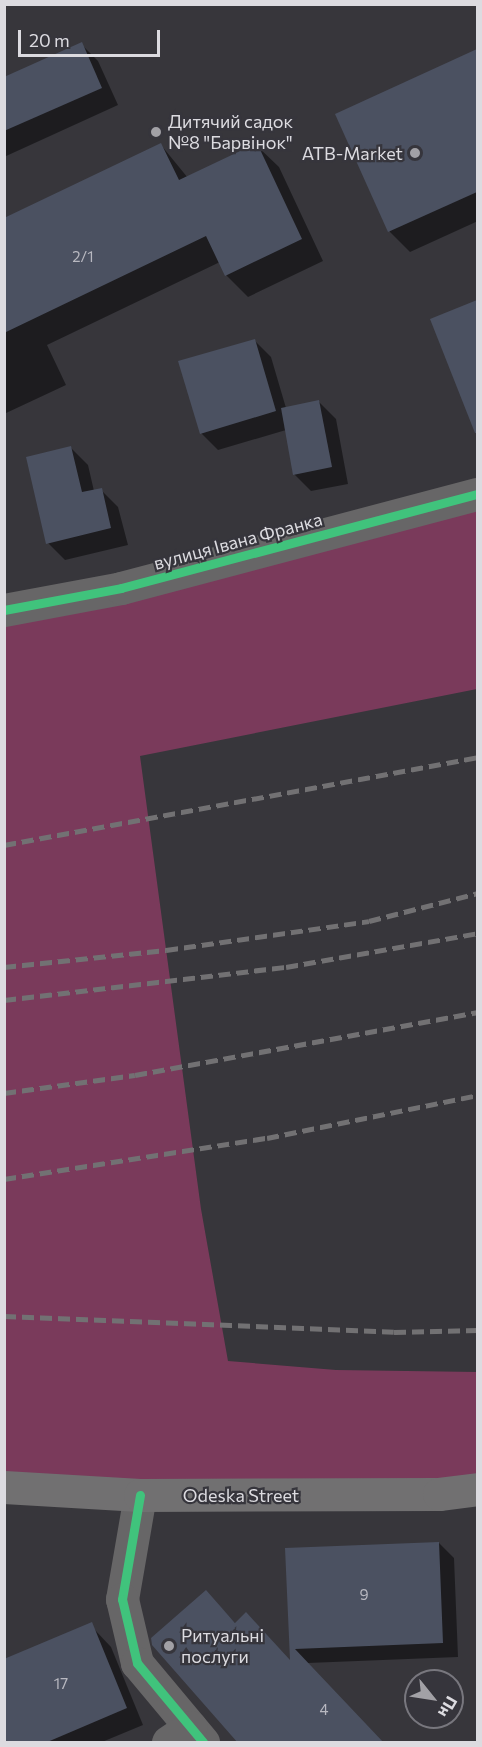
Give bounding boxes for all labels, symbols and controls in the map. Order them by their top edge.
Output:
scale bar [21,18,164,56]
text: 20 m [29,29,70,51]
place label: Дитячий садок №8 "Барвінок" [168,111,293,154]
marker: Дитячий садок №8 "Барвінок" [149,125,163,139]
place label: ATB-Market [302,142,403,164]
marker: ATB-Market [408,146,422,160]
house number: 2/1 [72,248,94,266]
street label: вулиця Івана Франка [151,508,325,574]
street label: Odeska Street [183,1484,299,1506]
house number: 9 [359,1586,369,1604]
place label: Ритуальні послуги [181,1625,264,1668]
marker: Ритуальні послуги [162,1639,176,1653]
north arrow [404,1669,464,1729]
house number: 17 [54,1675,68,1693]
text: Пн [435,1693,462,1721]
house number: 4 [320,1701,328,1719]

